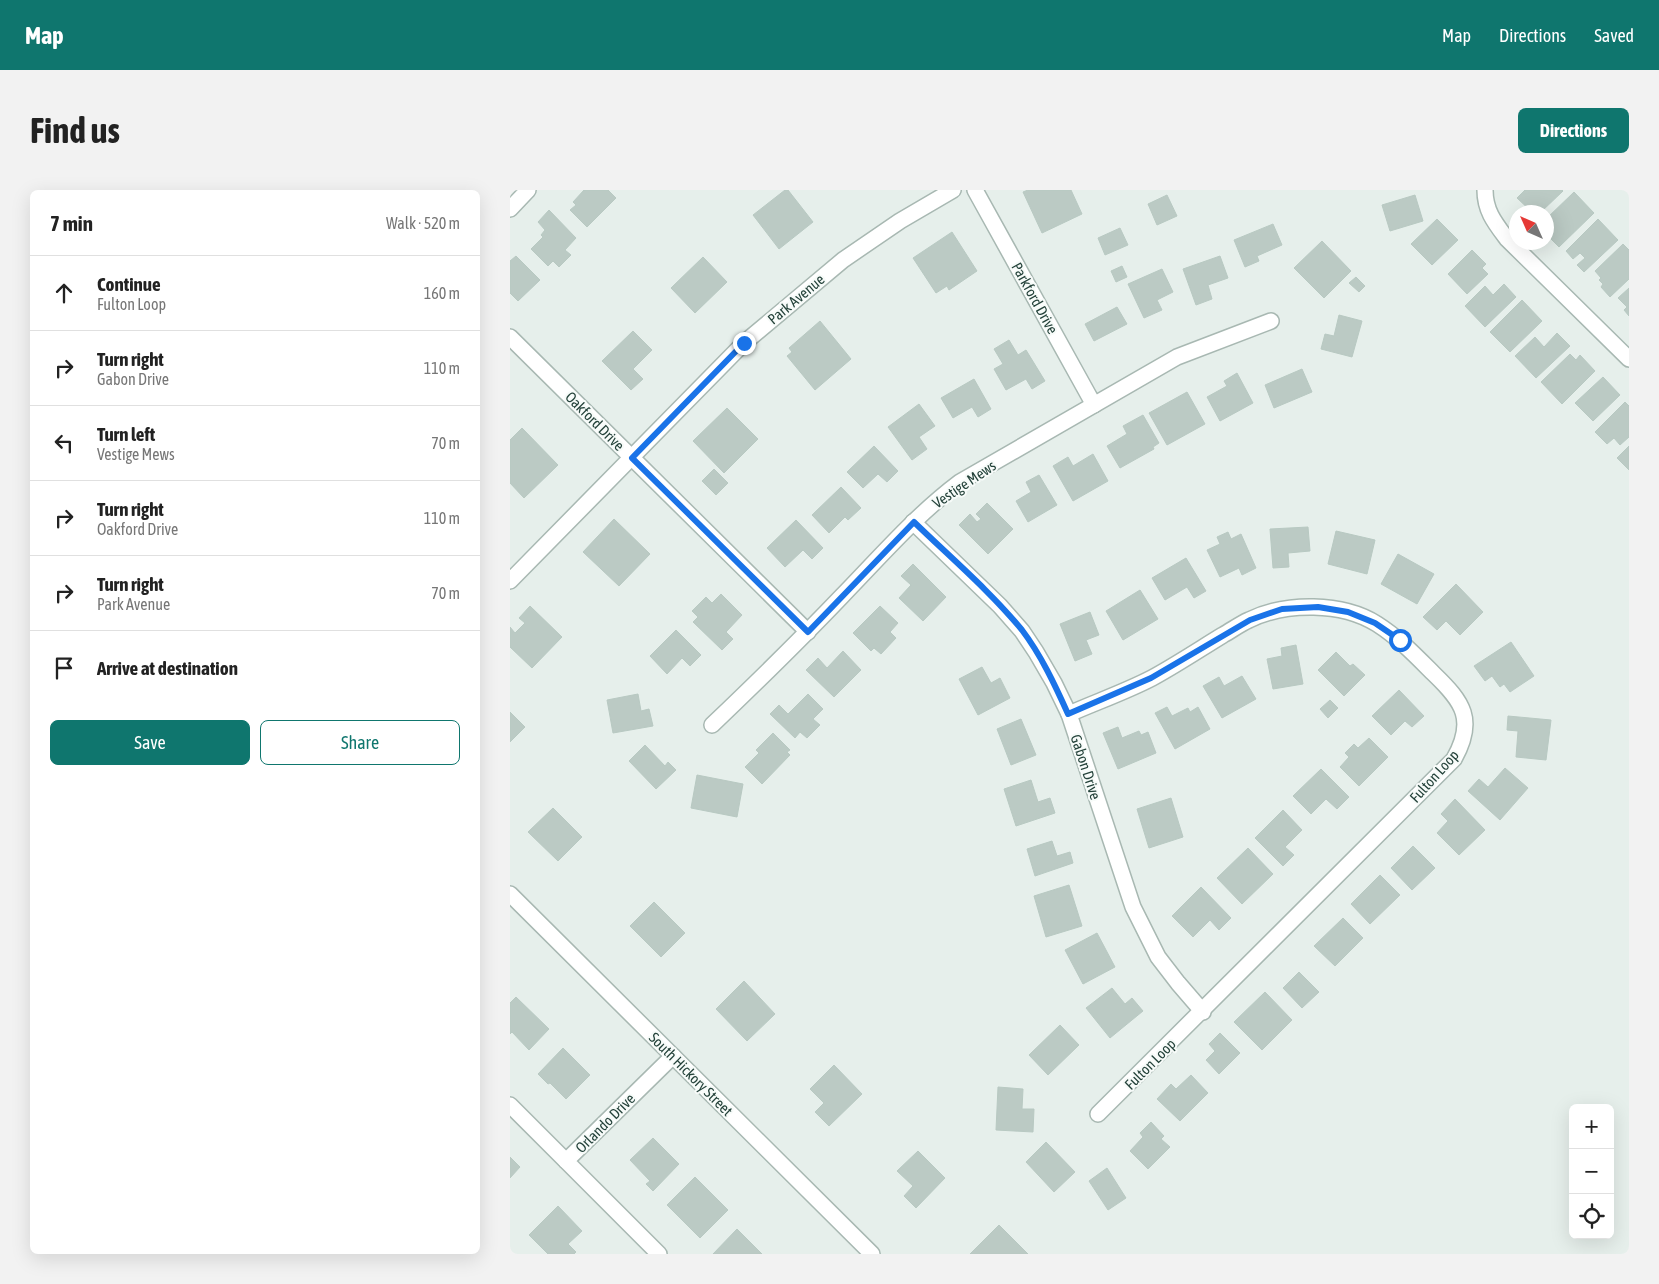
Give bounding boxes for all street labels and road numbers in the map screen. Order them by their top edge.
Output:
street label: Parkford Drive [1008,259,1062,337]
street label: Park Avenue [764,270,828,328]
street label: Oakford Drive [562,388,628,454]
street label: Vestige Mews [929,457,999,511]
street label: Gabon Drive [1067,732,1105,802]
street label: Fulton Loop [1406,746,1462,806]
street label: South Hickory Street [646,1029,736,1119]
street label: Fulton Loop [1121,1035,1179,1093]
street label: Orlando Drive [572,1090,638,1156]

